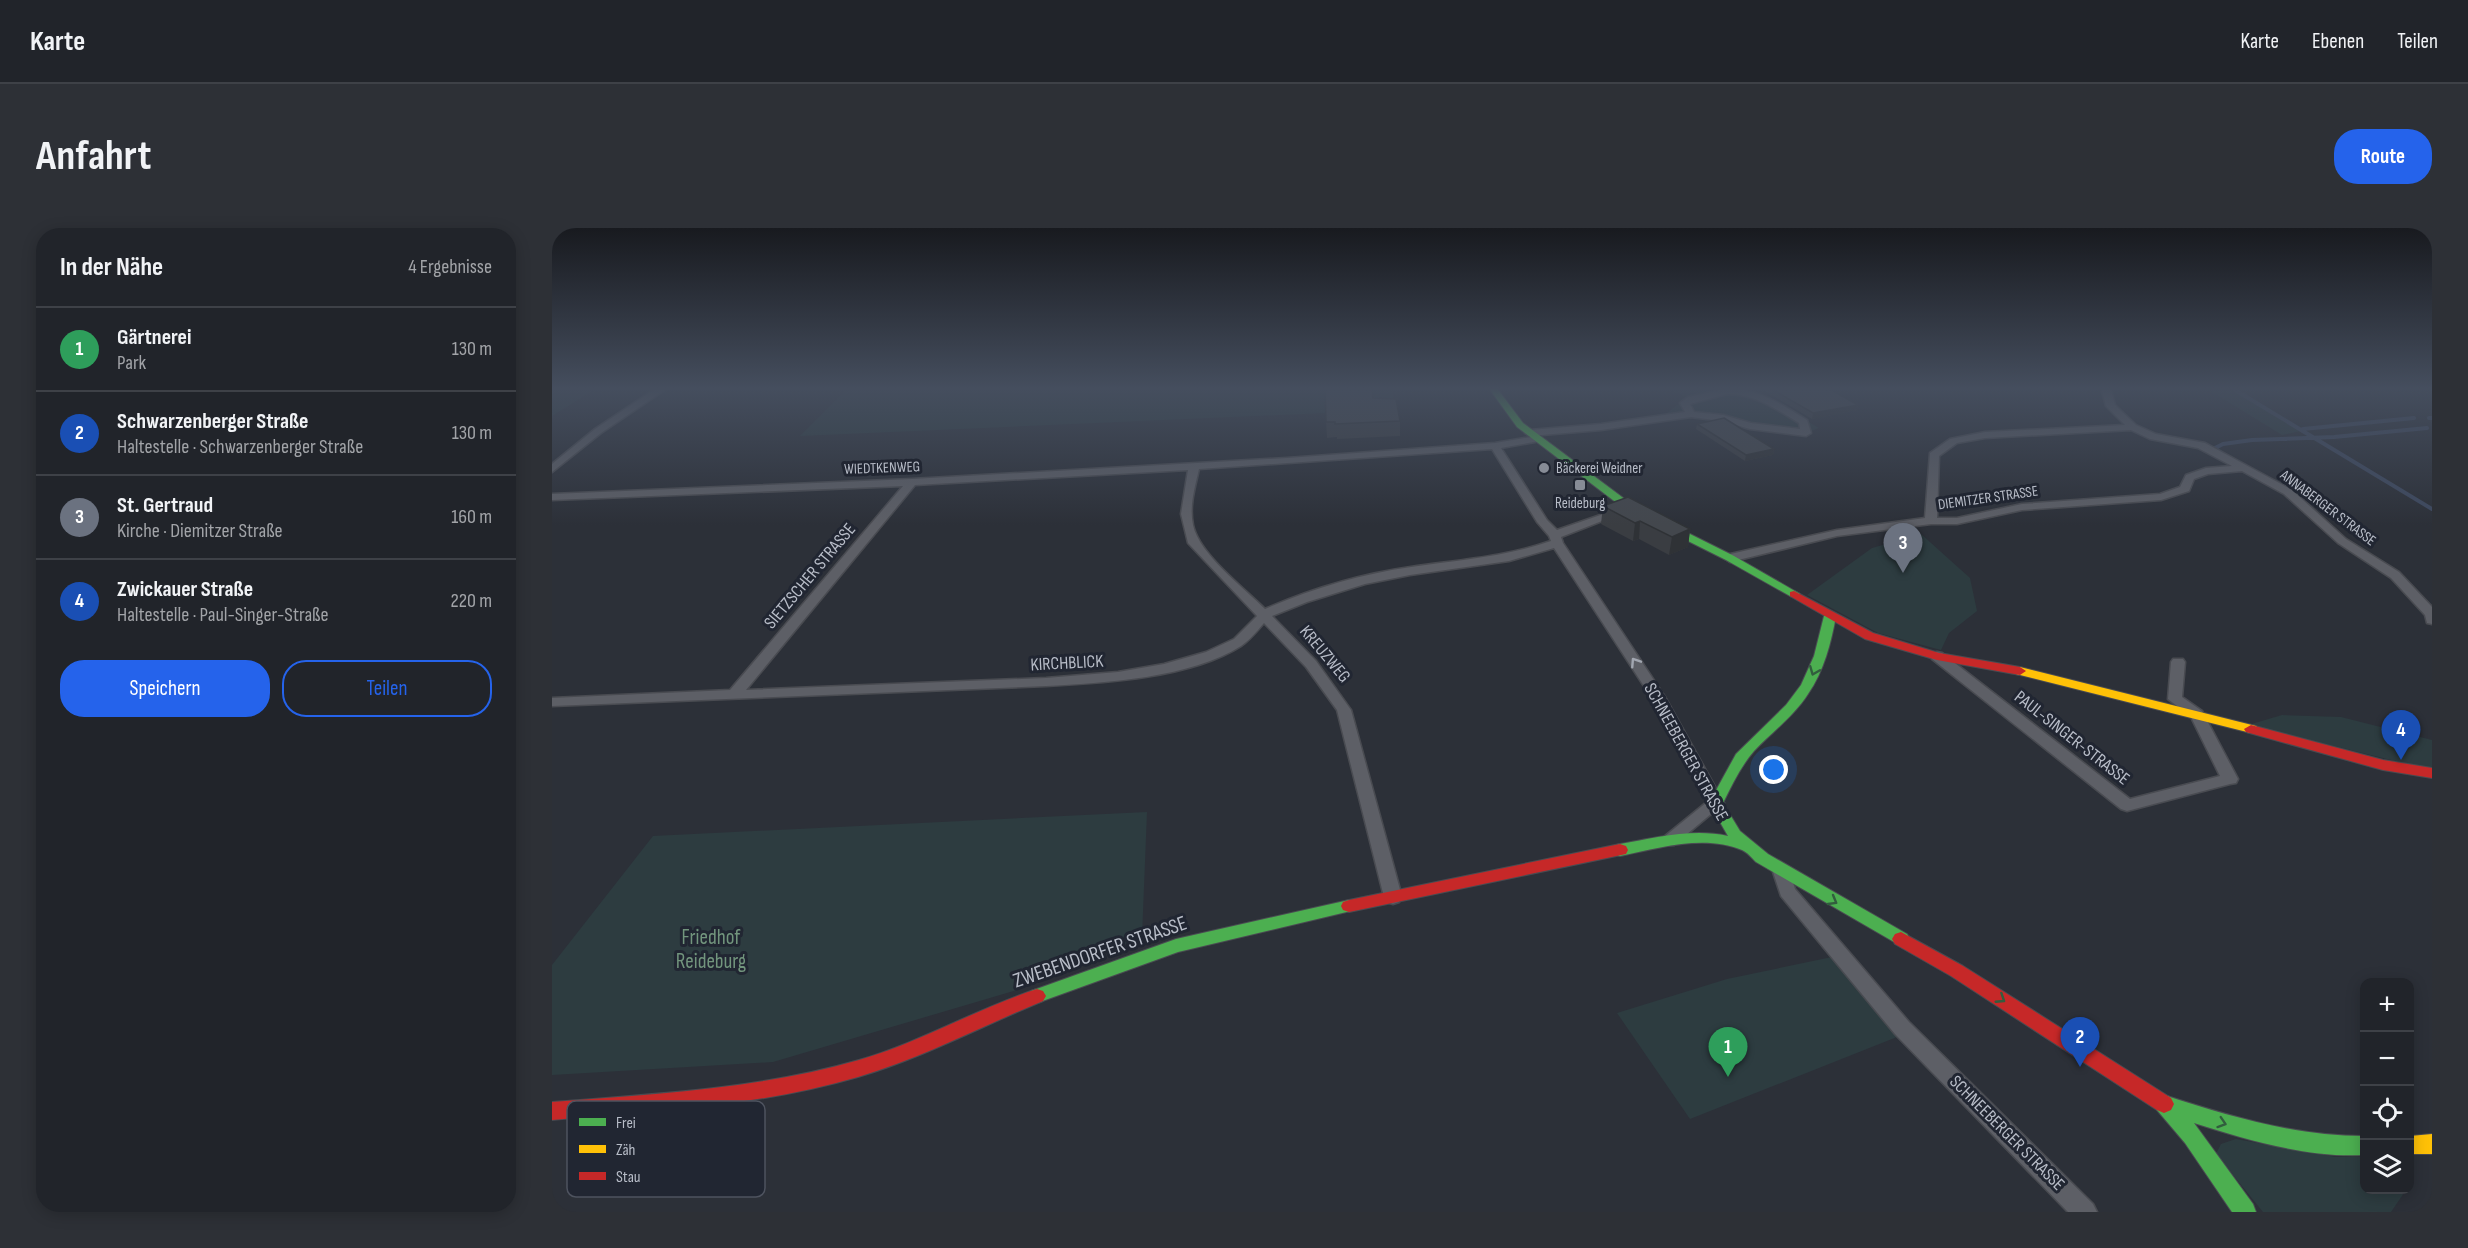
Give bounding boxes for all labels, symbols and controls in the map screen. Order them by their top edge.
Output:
text: Karte [30,25,85,58]
text: Karte [2241,29,2279,54]
text: Ebenen [2312,29,2364,54]
text: Teilen [2397,29,2438,54]
button: Route [2334,129,2432,184]
text: Anfahrt [36,131,151,182]
text: In der Nähe [60,252,163,283]
text: 4 Ergebnisse [408,255,492,279]
text: Gärtnerei [117,324,191,351]
text: 1 [76,337,83,361]
text: 130 m [452,337,492,361]
text: Park [117,351,146,375]
text: Schwarzenberger Straße [117,408,308,435]
text: 2 [75,421,84,445]
text: 130 m [452,421,492,445]
text: Haltestelle · Schwarzenberger Straße [117,435,363,459]
street label: WIEDTKENWEG [844,457,920,479]
place label: Bäckerei Weidner [1556,459,1643,478]
marker: Bäckerei Weidner [1537,461,1551,475]
street label: ANNABERGER STRASSE [2275,465,2380,550]
marker: Reideburg [1573,478,1587,492]
street label: DIEMITZER STRASSE [1937,482,2039,514]
text: St. Gertraud [117,492,213,519]
place label: Reideburg [1555,494,1605,513]
text: 3 [75,505,84,529]
text: 160 m [451,505,492,529]
text: Kirche · Diemitzer Straße [117,519,283,543]
street label: SIETZSCHER STRASSE [760,519,860,633]
pin: 3 [1884,524,1922,573]
text: Zwickauer Straße [117,576,253,603]
text: 4 [75,589,84,613]
text: 220 m [451,589,492,613]
text: Haltestelle · Paul-Singer-Straße [117,603,329,627]
street label: KREUZWEG [1295,621,1355,687]
street label: KIRCHBLICK [1030,651,1105,675]
one-way arrow [1631,657,1642,668]
button: Speichern [60,660,270,717]
button: Teilen [282,660,492,717]
one-way arrow [1809,665,1821,676]
street label: SCHNEEBERGER STRASSE [1639,680,1733,824]
street label: PAUL-SINGER-STRASSE [2010,686,2134,790]
pin: 4 [2382,710,2420,760]
your location [1759,755,1788,784]
one-way arrow [1827,893,1837,905]
street label: ZWEBENDORFER STRASSE [1010,911,1190,993]
park label: Friedhof Reideburg [676,925,746,974]
map controls [2360,978,2414,1194]
button: + [2360,978,2414,1032]
one-way arrow [1995,992,2005,1004]
pin: 2 [2060,1018,2099,1067]
pin: 1 [1708,1028,1748,1077]
button: − [2360,1032,2414,1086]
street label: SCHNEEBERGER STRASSE [1945,1071,2069,1195]
button: locate [2360,1086,2414,1140]
legend [567,1101,765,1197]
text: Frei [616,1114,636,1133]
one-way arrow [2216,1116,2227,1128]
button: layers [2360,1140,2414,1194]
text: Zäh [616,1141,635,1160]
text: Stau [616,1168,641,1187]

